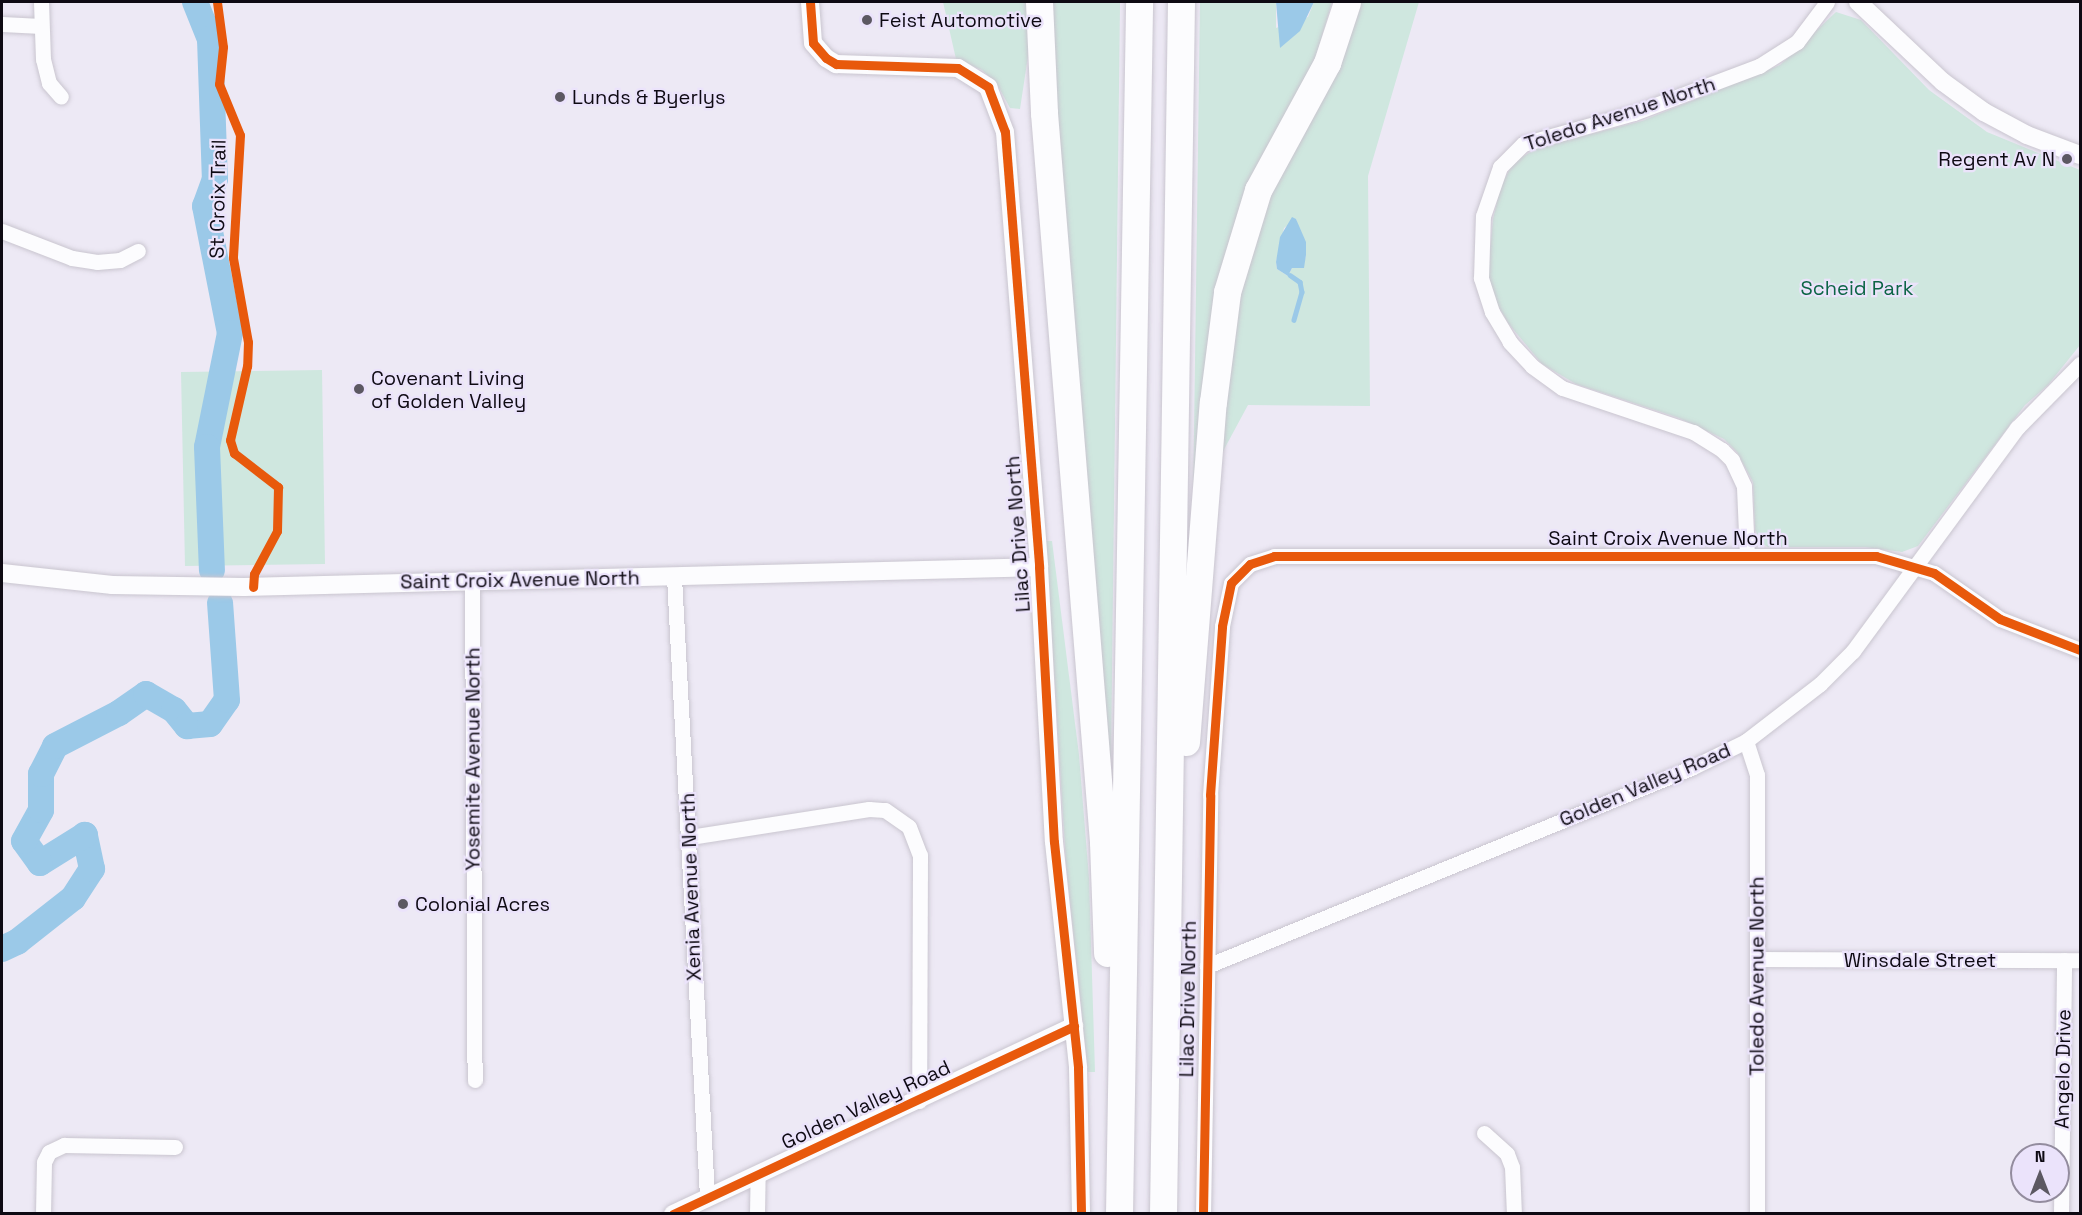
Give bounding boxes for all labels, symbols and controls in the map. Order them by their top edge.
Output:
place label: Feist Automotive [879,8,1043,32]
marker: Feist Automotive [860,13,874,27]
street label: Toledo Avenue North [1521,72,1719,156]
place label: Lunds & Byerlys [572,85,726,109]
marker: Lunds & Byerlys [553,90,567,104]
street label: St Croix Trail [205,139,231,259]
place label: Regent Av N [1938,147,2055,171]
marker: Regent Av N [2060,152,2074,166]
park label: Scheid Park [1801,276,1913,300]
place label: Covenant Living of Golden Valley [371,366,527,413]
marker: Covenant Living of Golden Valley [352,382,366,396]
street label: Lilac Drive North [1001,455,1035,613]
street label: Saint Croix Avenue North [1548,526,1788,550]
street label: Saint Croix Avenue North [400,566,640,594]
street label: Yosemite Avenue North [461,647,485,871]
street label: Golden Valley Road [1556,738,1734,832]
street label: Xenia Avenue North [676,792,706,982]
street label: Toledo Avenue North [1745,876,1769,1076]
place label: Colonial Acres [415,892,550,916]
marker: Colonial Acres [396,897,410,911]
street label: Lilac Drive North [1175,920,1201,1078]
street label: Winsdale Street [1844,948,1996,972]
street label: Angelo Drive [2050,1009,2076,1129]
street label: Golden Valley Road [778,1055,954,1155]
north arrow [2010,1143,2070,1203]
text: N [2035,1146,2045,1167]

